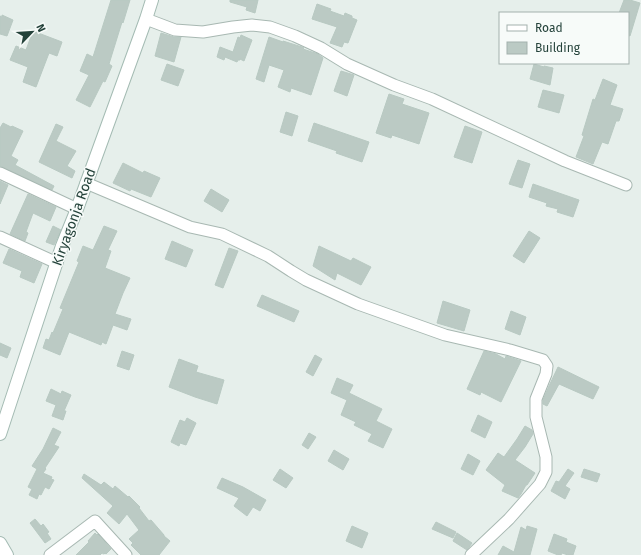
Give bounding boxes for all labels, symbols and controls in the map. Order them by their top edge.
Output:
north arrow [12,12,52,52]
legend [499,12,629,64]
text: Road [535,21,563,35]
text: N [33,22,48,34]
text: Building [535,41,581,55]
street label: Kiryagonja Road [48,166,100,268]

